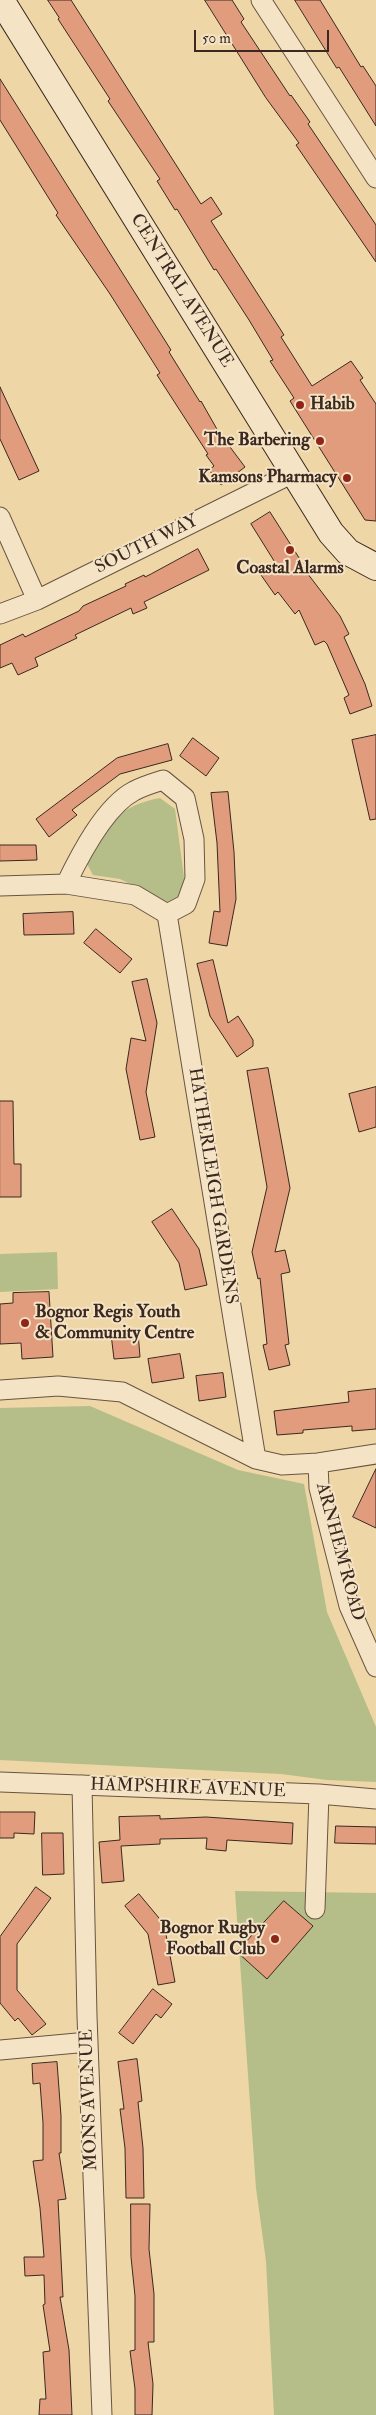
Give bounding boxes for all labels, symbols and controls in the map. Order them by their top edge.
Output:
scale bar [196,20,331,52]
text: 50 m [202,29,231,48]
street label: CENTRAL AVENUE [125,210,237,372]
place label: Habib [310,394,354,416]
marker: Habib [294,399,306,411]
place label: The Barbering [204,430,310,452]
marker: The Barbering [314,435,326,447]
place label: Kamsons Pharmacy [198,467,337,489]
marker: Kamsons Pharmacy [341,472,353,484]
street label: SOUTH WAY [92,511,202,579]
marker: Coastal Alarms [284,544,296,556]
place label: Coastal Alarms [236,558,344,580]
street label: HATHERLEIGH GARDENS [183,1066,241,1306]
place label: Bognor Regis Youth & Community Centre [35,1302,194,1345]
marker: Bognor Regis Youth & Community Centre [19,1317,31,1329]
street label: ARNHEM ROAD [310,1480,368,1624]
street label: HAMPSHIRE AVENUE [90,1775,286,1803]
place label: Bognor Rugby Football Club [160,1918,265,1960]
marker: Bognor Rugby Football Club [269,1933,281,1945]
street label: MONS AVENUE [77,2029,103,2171]

